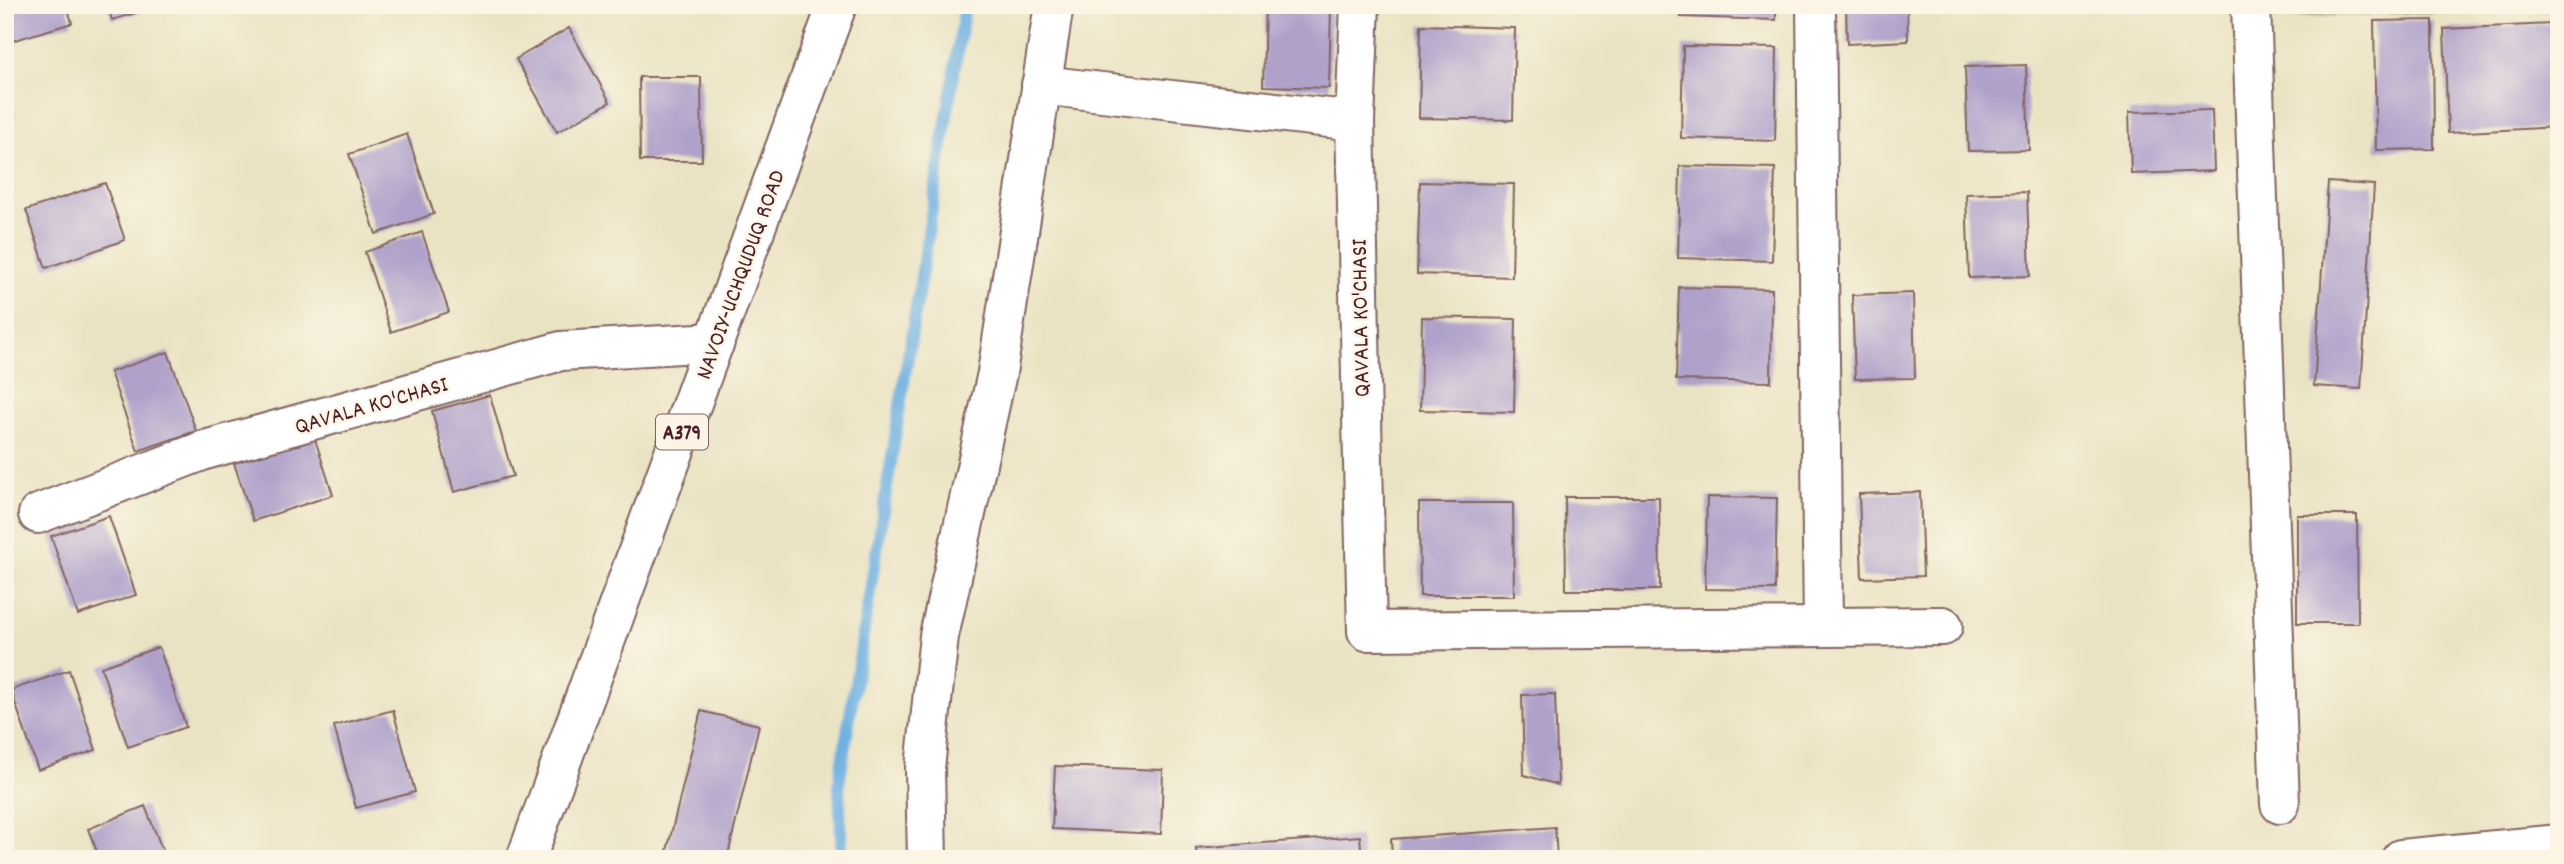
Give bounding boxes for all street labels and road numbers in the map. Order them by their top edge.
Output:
street label: NAVOIY-UCHQUDUQ ROAD [689,166,796,385]
street label: QAVALA KO'CHASI [1345,239,1380,397]
street label: QAVALA KO'CHASI [291,370,453,445]
road number: A379 [656,414,708,450]

